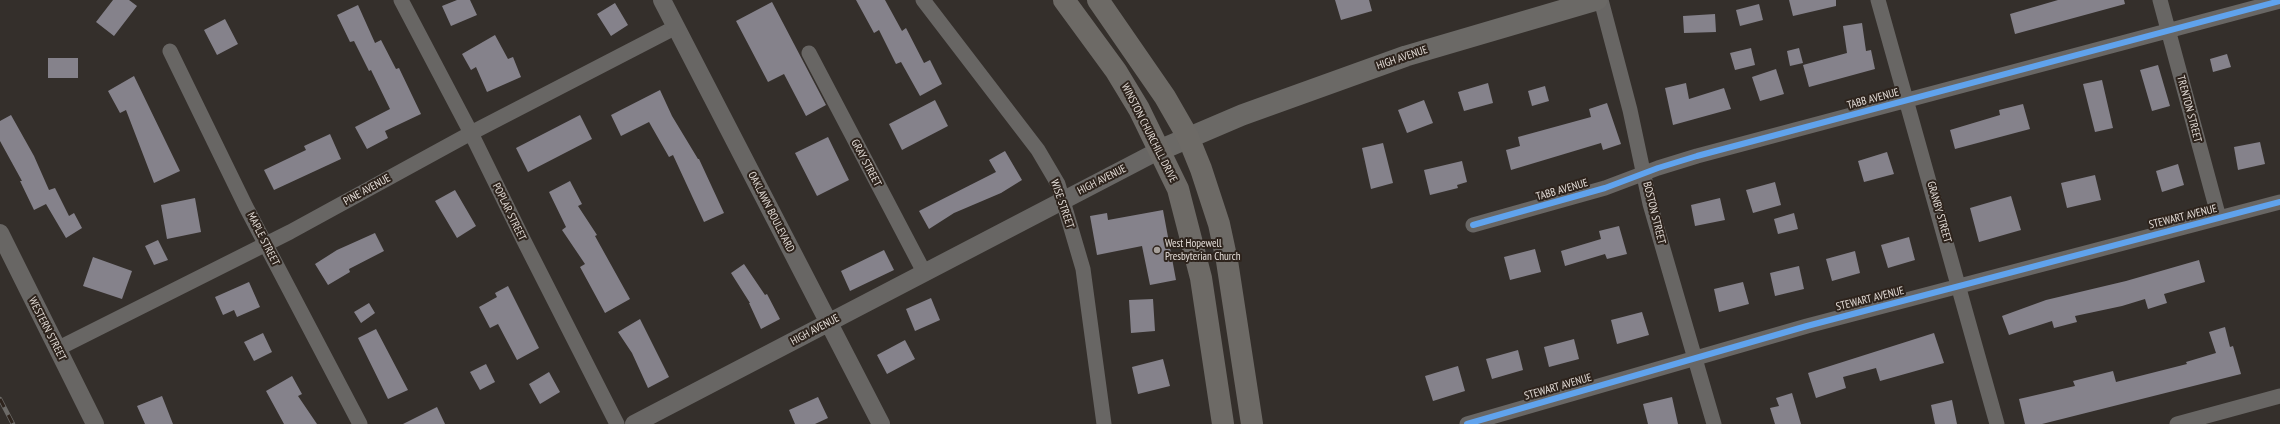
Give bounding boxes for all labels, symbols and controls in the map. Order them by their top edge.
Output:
street label: HIGH AVENUE [1375,43,1429,73]
street label: TRENTON STREET [2174,74,2204,144]
street label: WINSTON CHURCHILL DRIVE [1118,81,1180,185]
street label: TABB AVENUE [1846,86,1900,112]
street label: GRAY STREET [848,137,884,189]
street label: HIGH AVENUE [1075,162,1129,198]
street label: OAKLAWN BOULEVARD [745,169,797,255]
street label: PINE AVENUE [341,172,393,208]
street label: TABB AVENUE [1535,176,1589,204]
street label: WISE STREET [1047,178,1077,230]
street label: BOSTON STREET [1640,180,1668,246]
street label: GRANBY STREET [1924,180,1954,244]
street label: POPLAR STREET [489,181,529,243]
street label: STEWART AVENUE [2148,202,2218,232]
street label: MAPLE STREET [244,210,282,268]
place label: West Hopewell Presbyterian Church [1165,237,1241,263]
marker: West Hopewell Presbyterian Church [1152,245,1162,255]
street label: STEWART AVENUE [1835,284,1905,314]
street label: WESTERN STREET [25,295,69,363]
street label: HIGH AVENUE [788,312,842,348]
street label: STEWART AVENUE [1523,371,1593,403]

